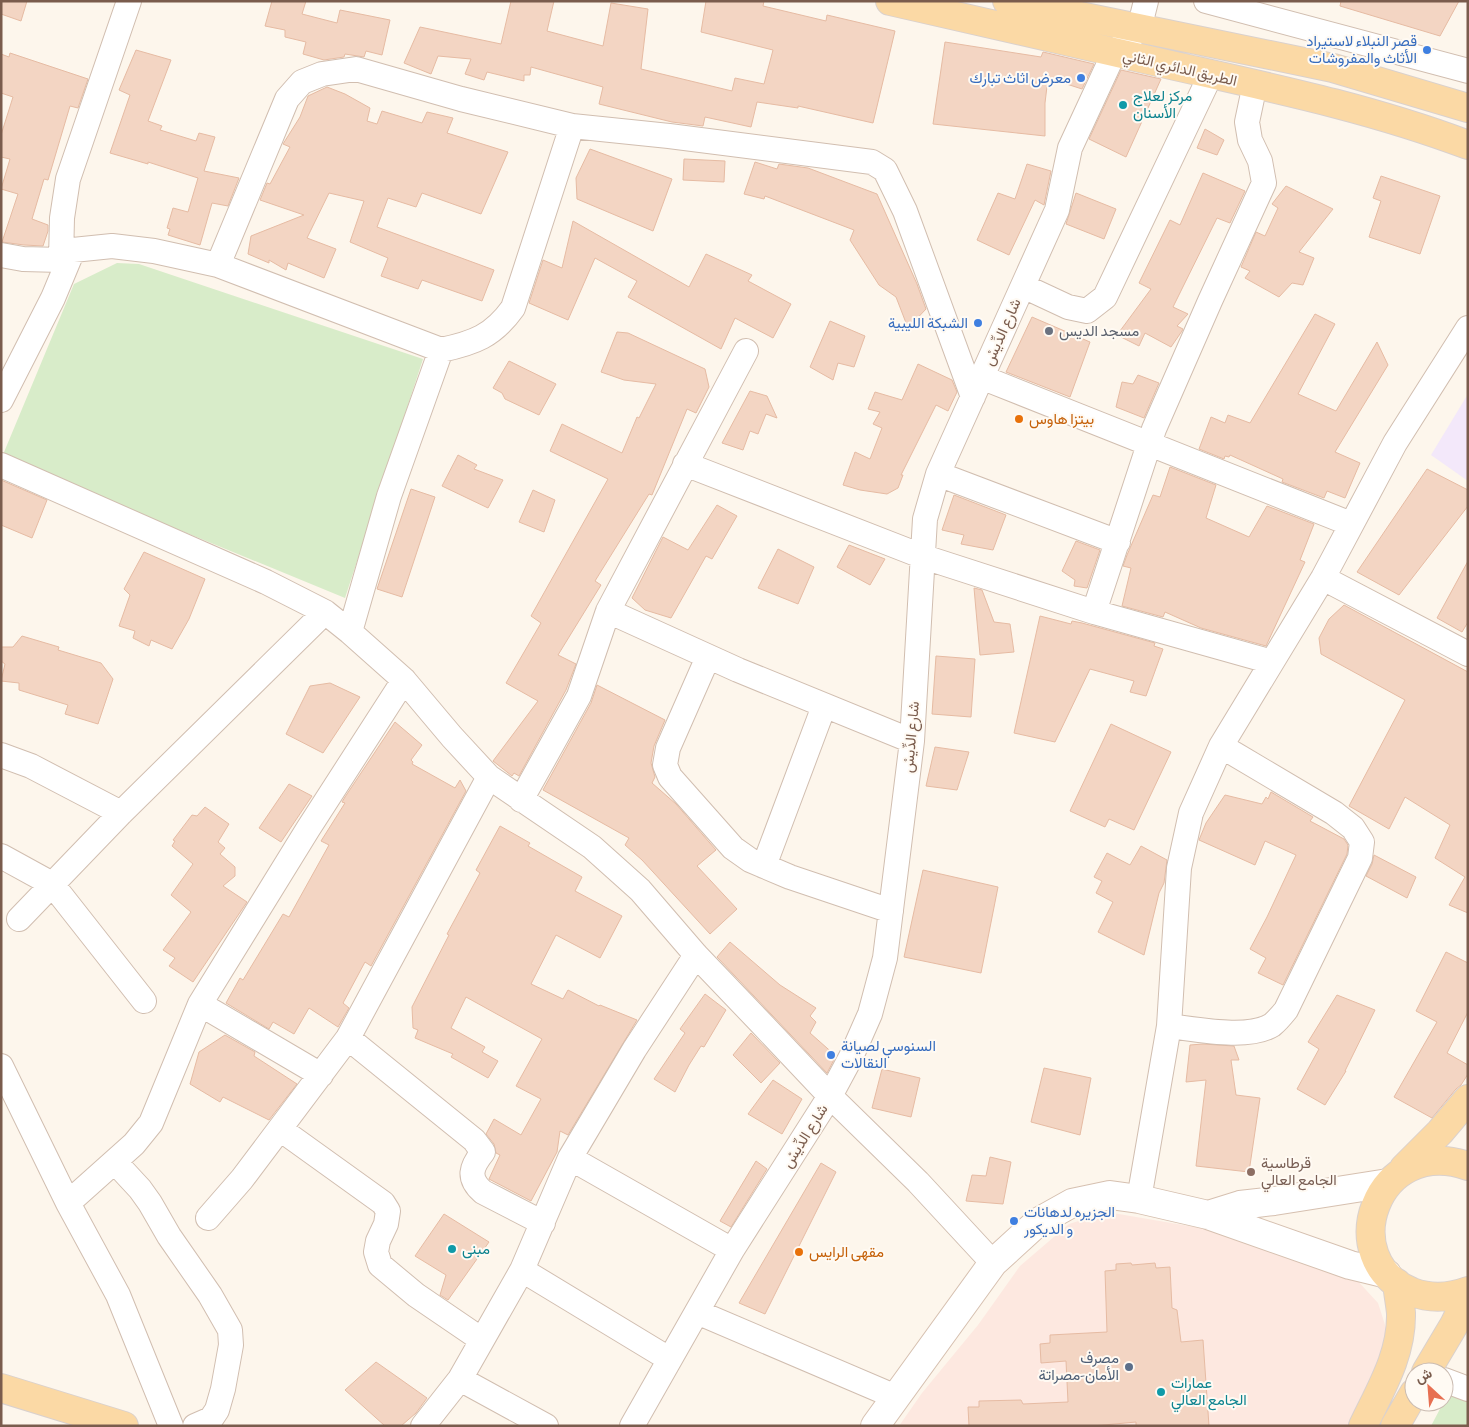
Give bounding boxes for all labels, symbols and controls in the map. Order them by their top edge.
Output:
place label: قصر النبلاء ﻻستيراد اﻷثاث والمفروشات [1306,34,1417,67]
marker: قصر النبلاء ﻻستيراد اﻷثاث والمفروشات [1421,44,1433,56]
street label: الطريق الدائري الثاني [1120,48,1238,94]
place label: معرض اثاث تبارك [970,71,1071,88]
marker: معرض اثاث تبارك [1075,72,1087,84]
place label: مركز لعلاج الأسنان [1133,89,1192,122]
marker: مركز لعلاج الأسنان [1117,99,1129,111]
street label: شارع الدِّيسْ [980,296,1027,369]
place label: الشبكة الليبية [888,316,968,332]
marker: الشبكة الليبية [972,317,984,329]
place label: مسجد الديس [1059,324,1139,341]
marker: مسجد الديس [1043,325,1055,337]
place label: بيتزا هاوس [1029,412,1094,429]
marker: بيتزا هاوس [1013,413,1025,425]
street label: شارع الدِّيسْ [900,700,925,774]
place label: السنوسي لصيانة النقالات [841,1039,936,1071]
marker: السنوسي لصيانة النقالات [825,1049,837,1061]
street label: شارع الدِّيسْ [779,1101,833,1172]
place label: قرطاسية الجامع العالي [1261,1156,1337,1193]
marker: قرطاسية الجامع العالي [1245,1166,1257,1178]
place label: الجزيره لدهانات و الديكور [1023,1205,1115,1238]
marker: الجزيره لدهانات و الديكور [1008,1215,1020,1227]
place label: مبنى [462,1242,490,1259]
marker: مبنى [446,1243,458,1255]
place label: مقهى الرايس [809,1245,884,1262]
marker: مقهى الرايس [793,1246,805,1258]
place label: مصرف الأمان-مصراتة [1038,1351,1119,1384]
marker: مصرف الأمان-مصراتة [1123,1361,1135,1373]
north arrow [1404,1362,1454,1412]
text: ش [1413,1366,1435,1387]
place label: عمارات الجامع العالي [1171,1376,1247,1413]
marker: عمارات الجامع العالي [1155,1386,1167,1398]

